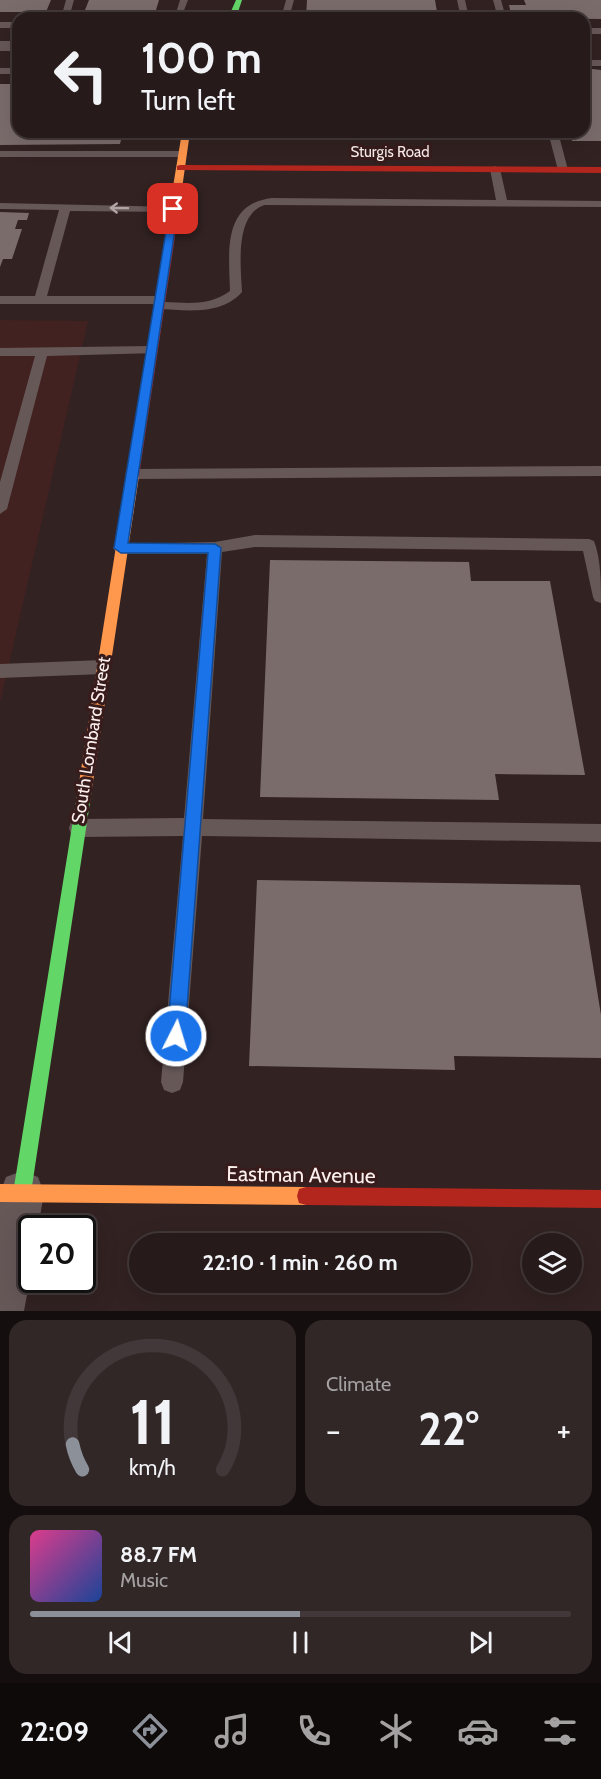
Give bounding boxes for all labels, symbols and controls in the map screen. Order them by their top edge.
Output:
text: 100 m [141,32,262,84]
icon: left [42,36,120,114]
text: Turn left [141,84,235,117]
street label: Sturgis Road [350,143,430,161]
pin [147,183,198,234]
icon: arrive [156,192,189,225]
one-way arrow [110,202,130,214]
street label: South Lombard Street [67,655,115,825]
position arrow [144,1004,208,1068]
street label: Eastman Avenue [226,1161,376,1188]
speed limit sign: 20 [18,1215,96,1293]
map controls [522,1233,582,1293]
button: layers [522,1233,582,1293]
text: 22:10 · 1 min · 260 m [202,1249,398,1276]
text: Climate [326,1372,391,1396]
text: 11 [129,1384,176,1460]
text: 22° [418,1402,479,1456]
text: − [326,1410,341,1450]
text: + [556,1410,571,1450]
text: km/h [129,1454,176,1480]
text: 88.7 FM [120,1541,197,1568]
text: Music [120,1568,168,1592]
icon: previous [104,1626,137,1659]
icon: pause [284,1626,317,1659]
icon: next [464,1626,497,1659]
icon: directions [129,1710,171,1752]
icon: music [211,1710,253,1752]
icon: phone [293,1710,335,1752]
icon: climate [375,1710,417,1752]
icon: car [457,1710,499,1752]
icon: filters [539,1710,581,1752]
text: 22:09 [20,1715,89,1748]

